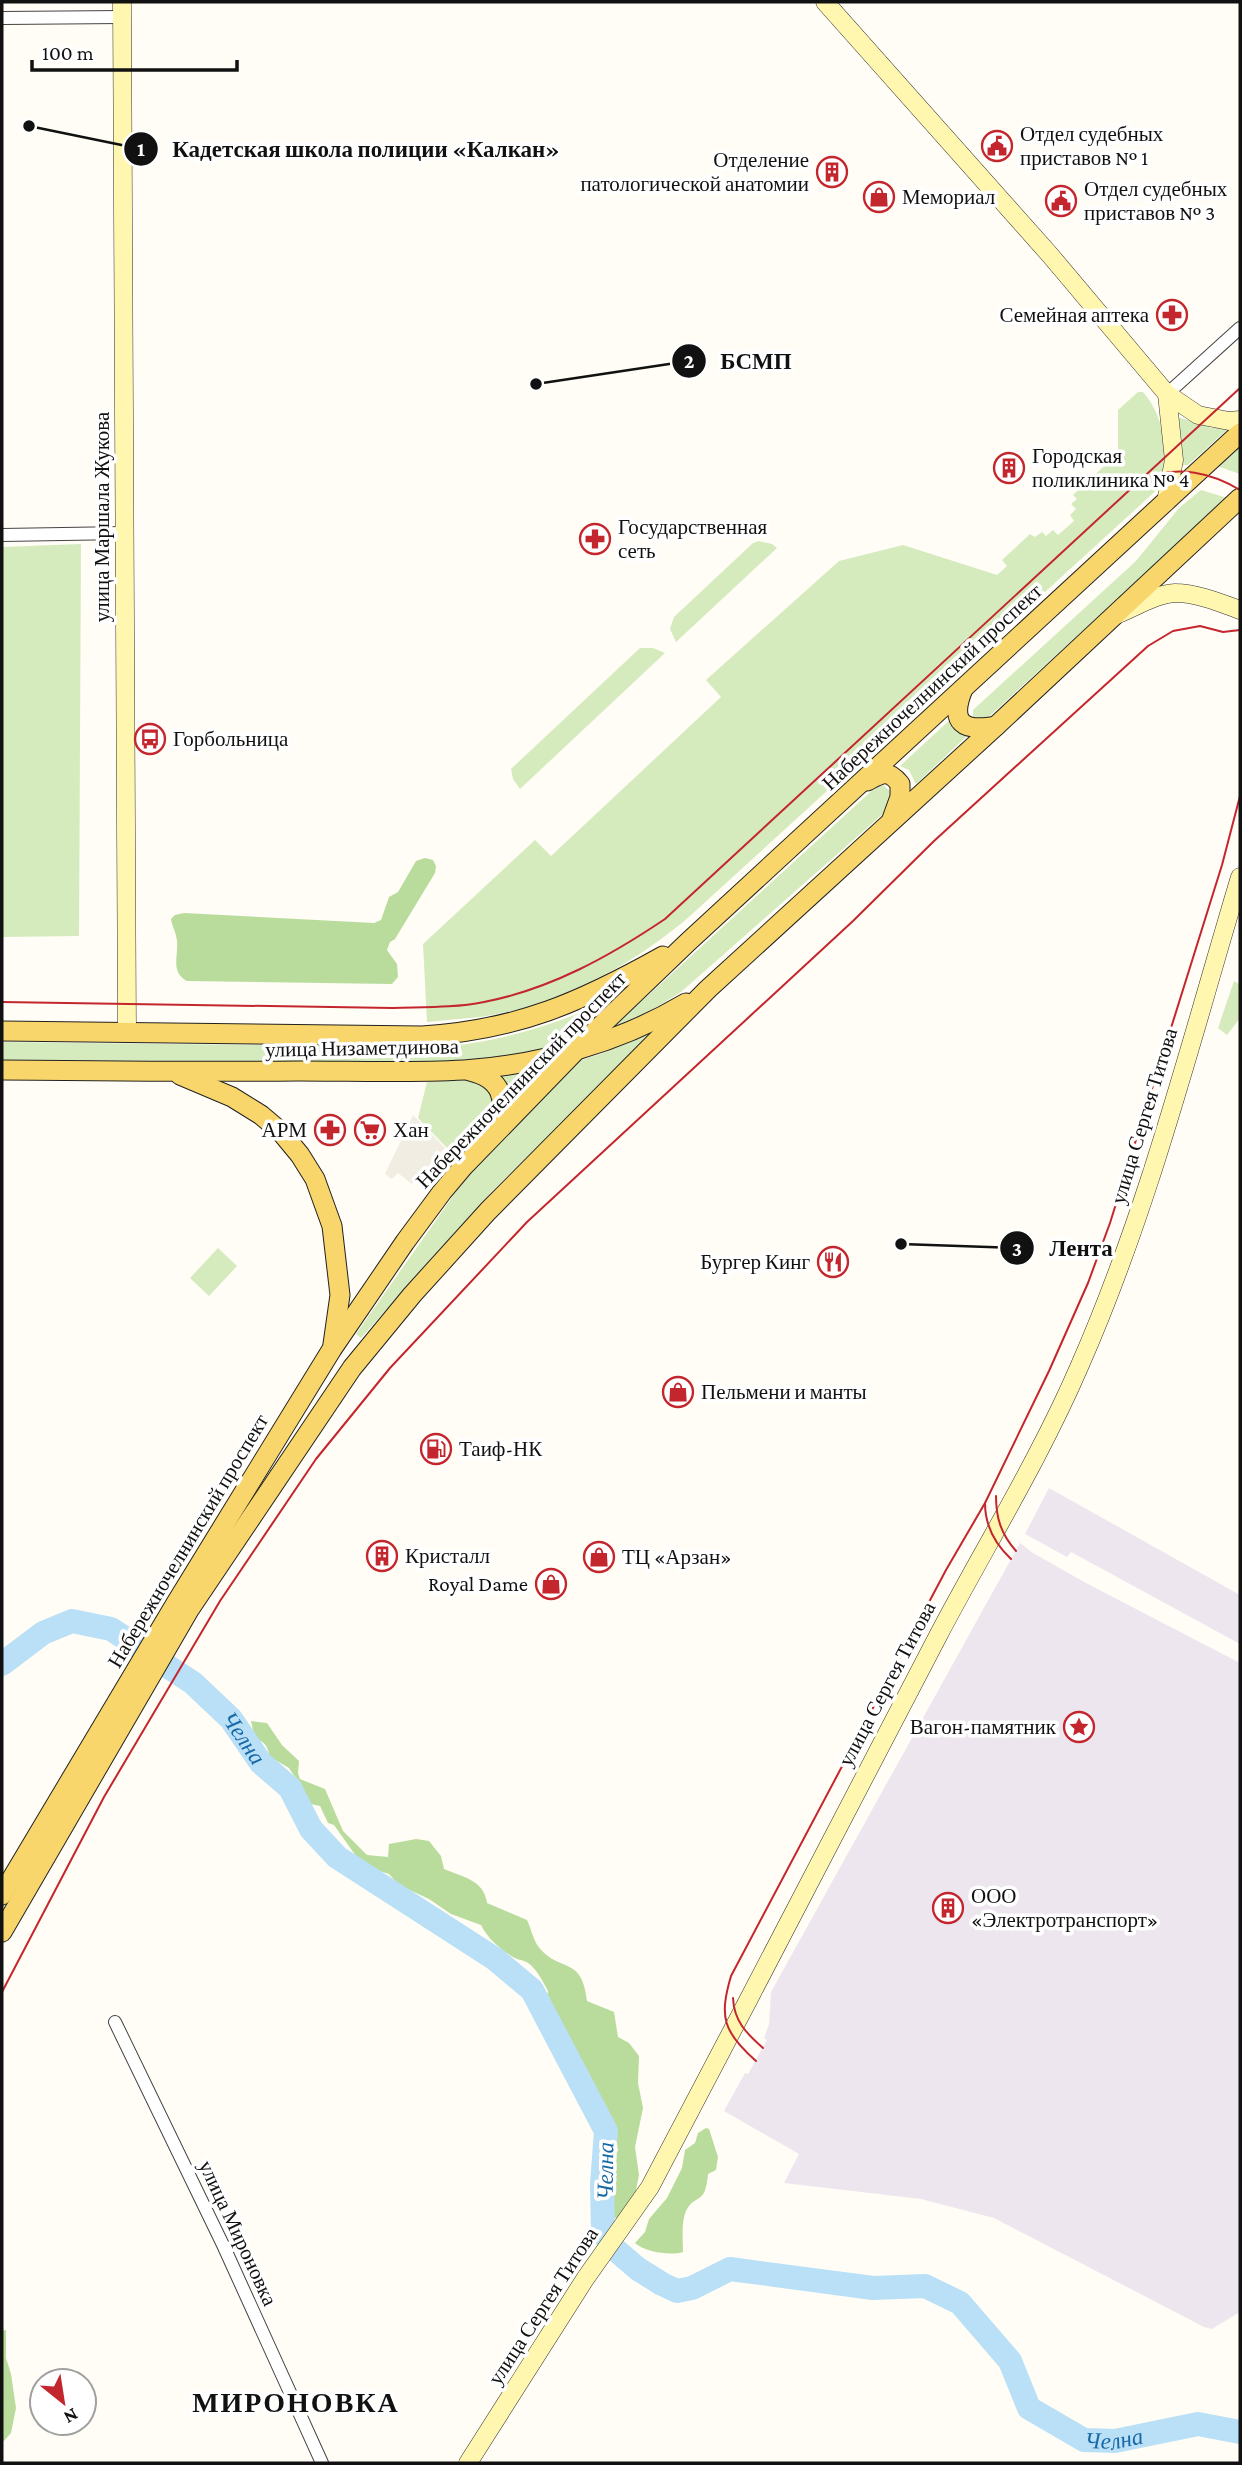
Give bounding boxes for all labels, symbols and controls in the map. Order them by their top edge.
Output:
scale bar [32,28,236,72]
text: 100 m [42,41,94,65]
place label: Отдел судебных приставов № 1 [1020,122,1164,170]
callout: Кадетская школа полиции «Калкан» [124,127,574,171]
public building icon: Отдел судебных приставов № 1 [980,129,1014,163]
text: Кадетская школа полиции «Калкан» [172,136,560,162]
text: 1 [137,137,145,161]
place label: Отделение патологической анатомии [580,148,809,196]
building icon: Отделение патологической анатомии [815,155,849,189]
place label: Отдел судебных приставов № 3 [1084,177,1228,225]
shop icon: Мемориал [862,180,896,214]
public building icon: Отдел судебных приставов № 3 [1044,184,1078,218]
place label: Мемориал [902,185,995,209]
pharmacy icon: Семейная аптека [1155,298,1189,332]
place label: Семейная аптека [999,303,1150,327]
callout: БСМП [671,339,806,383]
text: БСМП [720,348,792,374]
text: 2 [684,349,695,373]
street label: улица Маршала Жукова [90,411,114,622]
place label: Городская поликлиника № 4 [1032,444,1189,492]
building icon: Городская поликлиника № 4 [992,451,1026,485]
place label: Государственная сеть [618,515,767,563]
pharmacy icon: Государственная сеть [578,522,612,556]
street label: Набережночелнинский проспект [817,579,1047,795]
bus stop icon: Горбольница [133,722,167,756]
place label: Горбольница [173,727,289,751]
street label: Набережночелнинский проспект [411,967,631,1193]
street label: улица Сергея Титова [1106,1024,1182,1207]
street label: улица Низаметдинова [265,1034,460,1062]
pharmacy icon: АРМ [313,1113,347,1147]
supermarket icon: Хан [353,1113,387,1147]
place label: АРМ [261,1118,307,1142]
place label: Хан [393,1118,429,1142]
callout: Лента [1000,1226,1126,1270]
text: Лента [1049,1235,1113,1261]
text: 3 [1012,1237,1022,1261]
restaurant icon: Бургер Кинг [816,1245,850,1279]
place label: Бургер Кинг [700,1250,810,1274]
shop icon: Пельмени и манты [661,1375,695,1409]
place label: Пельмени и манты [701,1380,867,1404]
street label: Набережночелнинский проспект [103,1410,273,1672]
fuel station icon: Таиф-НК [419,1432,453,1466]
place label: Таиф-НК [459,1437,543,1461]
building icon: Кристалл [365,1539,399,1573]
shop icon: ТЦ «Арзан» [582,1540,616,1574]
place label: Кристалл [405,1544,490,1568]
place label: ТЦ «Арзан» [622,1545,732,1569]
shop icon: Royаl Dame [534,1567,568,1601]
place label: Royаl Dame [428,1572,528,1596]
street label: улица Сергея Титова [833,1597,941,1770]
water label: Челна [217,1706,271,1769]
place icon: Вагон-памятник [1062,1710,1096,1744]
place label: Вагон-памятник [910,1715,1057,1739]
place label: ООО «Электротранспорт» [971,1884,1158,1932]
building icon: ООО «Электротранспорт» [931,1891,965,1925]
water label: Челна [591,2142,619,2200]
street label: улица Мироновка [194,2157,282,2310]
street label: улица Сергея Титова [483,2222,603,2389]
north arrow [28,2367,98,2437]
district label: МИРОНОВКА [192,2387,400,2418]
text: N [60,2404,82,2429]
water label: Челна [1084,2423,1145,2455]

